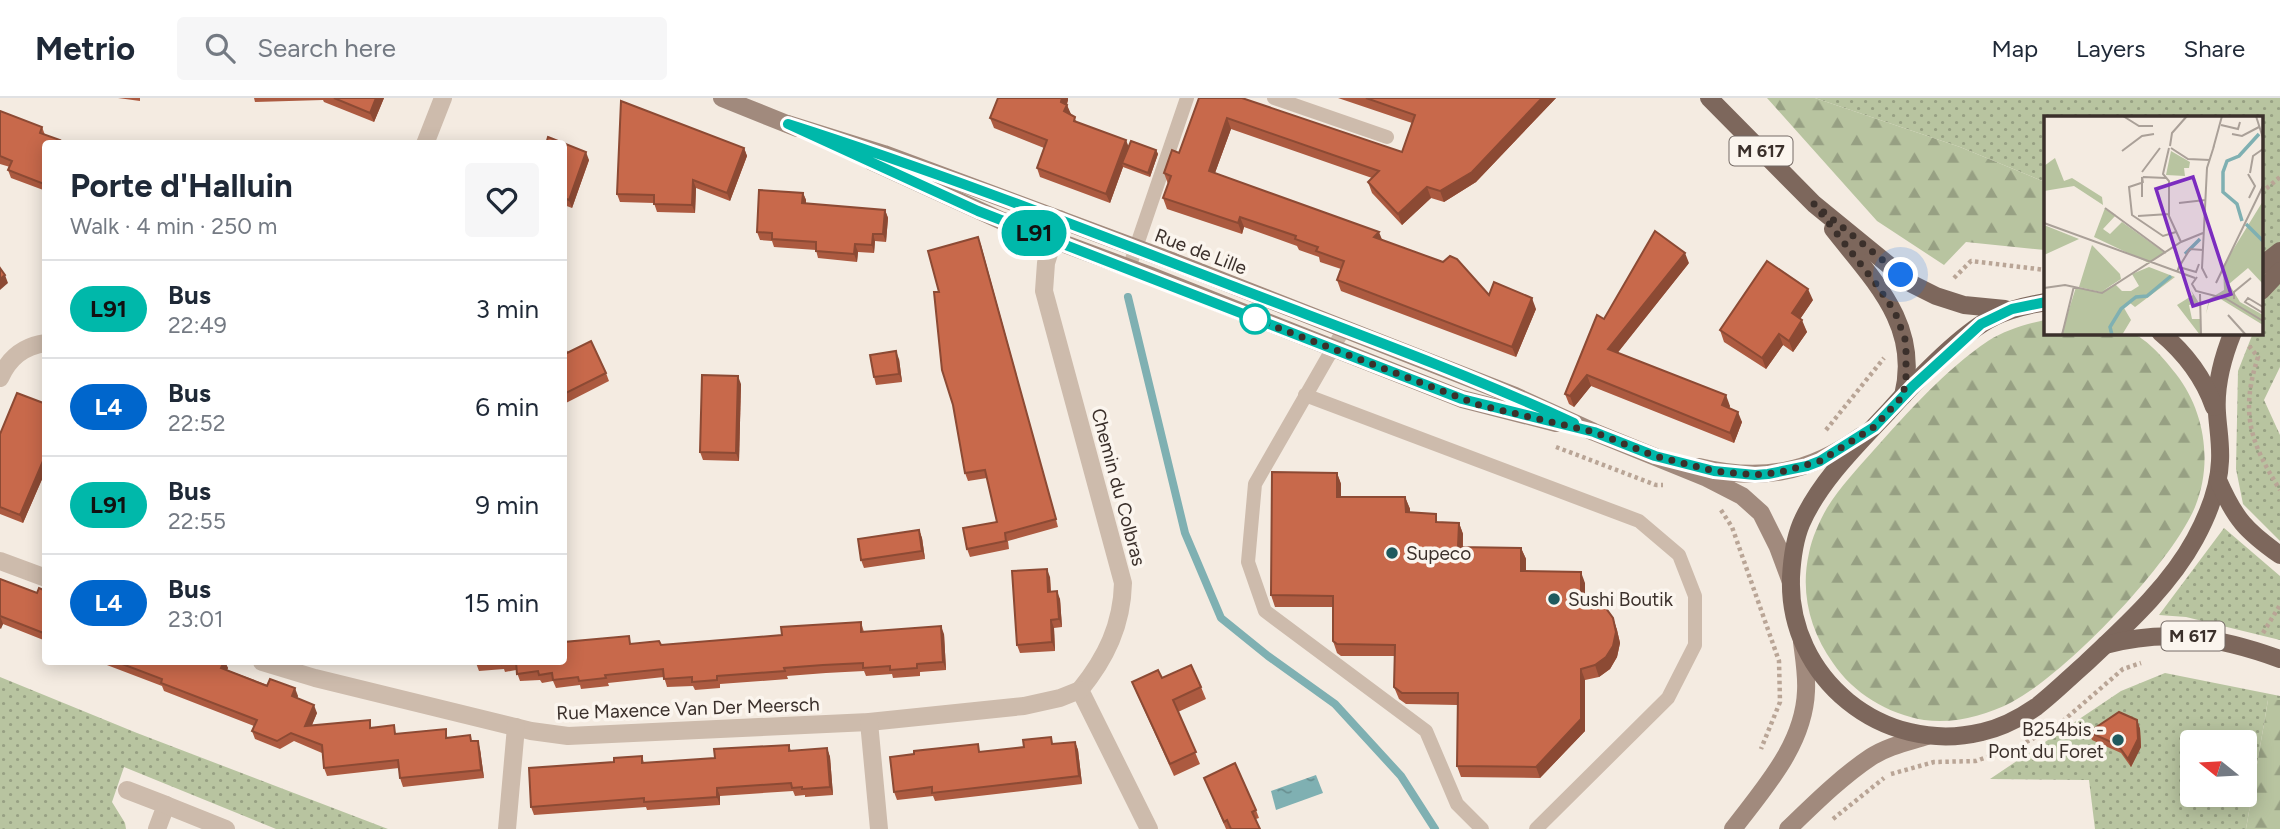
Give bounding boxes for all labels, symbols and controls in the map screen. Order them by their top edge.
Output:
search box [177,17,667,80]
text: Metrio [35,29,135,68]
icon: search [201,29,239,67]
text: Search here [257,32,396,64]
text: Map [1991,34,2038,63]
text: Layers [2076,34,2145,63]
text: Share [2183,34,2245,63]
inset map [2044,116,2262,334]
road number: M 617 [1730,136,1792,166]
button: heart [465,163,539,237]
text: Porte d'Halluin [70,166,293,205]
line badge: L91 [994,210,1074,256]
text: Walk · 4 min · 250 m [70,212,277,240]
text: L91 [1016,218,1052,247]
street label: Rue de Lille [1152,223,1250,280]
your location [1883,257,1918,292]
text: Bus [168,279,211,311]
text: 3 min [476,293,539,325]
text: L91 [90,294,127,323]
unlabelled marker [1240,304,1270,334]
text: 22:49 [168,311,227,339]
text: Bus [168,377,211,409]
text: 6 min [475,391,539,423]
text: L4 [94,392,123,421]
street label: Chemin du Colbras [1086,406,1151,568]
text: 22:52 [168,409,226,437]
text: Bus [168,475,211,507]
text: 9 min [475,489,539,521]
text: L91 [90,490,127,519]
text: 22:55 [168,507,226,535]
place label: Supeco [1406,542,1471,565]
marker: Supeco [1384,545,1400,561]
text: Bus [168,573,211,605]
text: 15 min [464,587,539,619]
text: L4 [94,588,123,617]
place label: Sushi Boutik [1568,588,1674,611]
marker: Sushi Boutik [1546,591,1562,607]
text: 23:01 [168,605,223,633]
road number: M 617 [2162,622,2224,650]
street label: Rue Maxence Van Der Meersch [556,692,820,725]
place label: B254bis - Pont du Foret [1988,718,2104,763]
north arrow [2180,730,2258,807]
map controls [2180,730,2257,807]
marker: B254bis - Pont du Foret [2110,732,2126,748]

